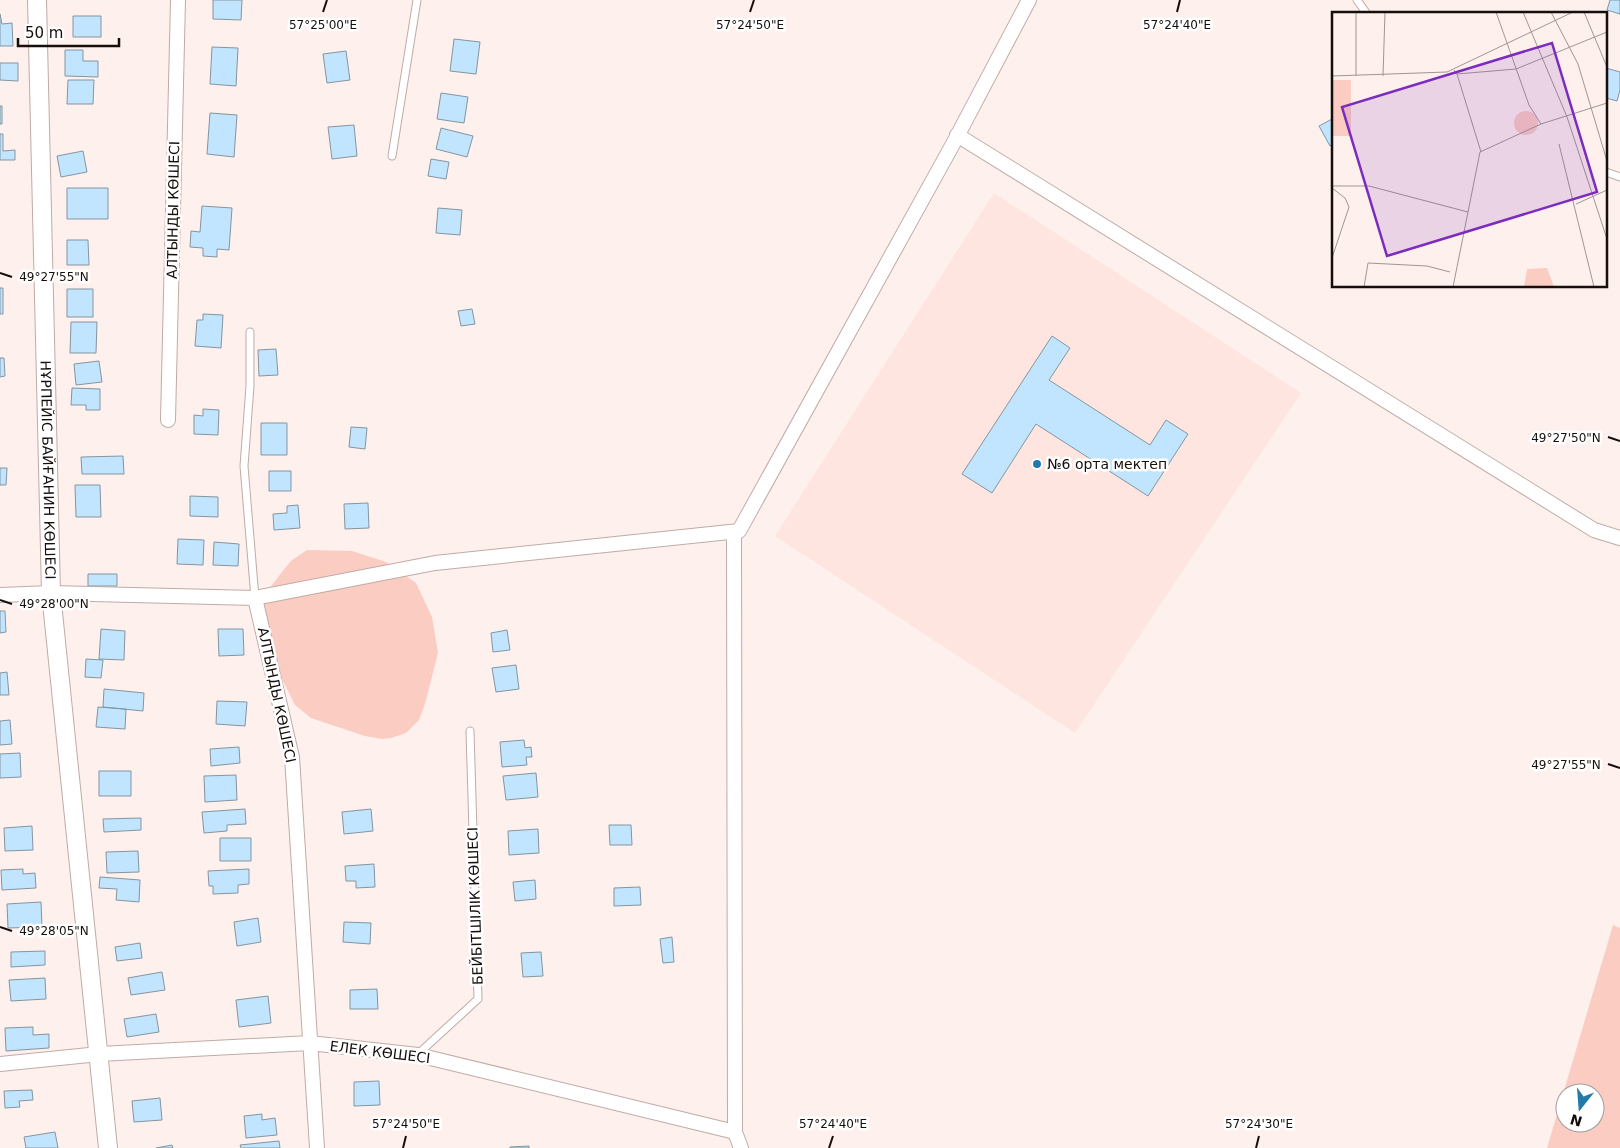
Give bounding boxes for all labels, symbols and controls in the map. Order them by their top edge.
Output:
inset map [1332,12,1608,288]
scale bar [18,15,119,47]
text: 57°25'00"E [289,18,357,32]
text: 57°24'50"E [716,18,784,32]
text: 57°24'40"E [1143,18,1211,32]
text: 50 m [25,24,63,42]
street label: АЛТЫНДЫ КӨШЕСІ [164,141,182,279]
text: 49°27'55"N [19,270,89,284]
street label: НҰРПЕЙІС БАЙҒАНИН КӨШЕСІ [38,360,59,580]
text: 49°27'50"N [1531,431,1601,445]
place label: №6 орта мектеп [1047,456,1167,472]
marker: №6 орта мектеп [1031,458,1043,470]
text: 49°28'00"N [19,597,89,611]
street label: АЛТЫНДЫ КӨШЕСІ [255,626,299,764]
text: 49°27'55"N [1531,758,1601,772]
street label: БЕЙБІТШІЛІК КӨШЕСІ [463,827,486,985]
text: 49°28'05"N [19,924,89,938]
street label: ЕЛЕК КӨШЕСІ [329,1038,431,1066]
north arrow [1555,1083,1605,1133]
text: N [1568,1111,1584,1130]
text: 57°24'50"E [372,1117,440,1131]
text: 57°24'40"E [799,1117,867,1131]
text: 57°24'30"E [1225,1117,1293,1131]

